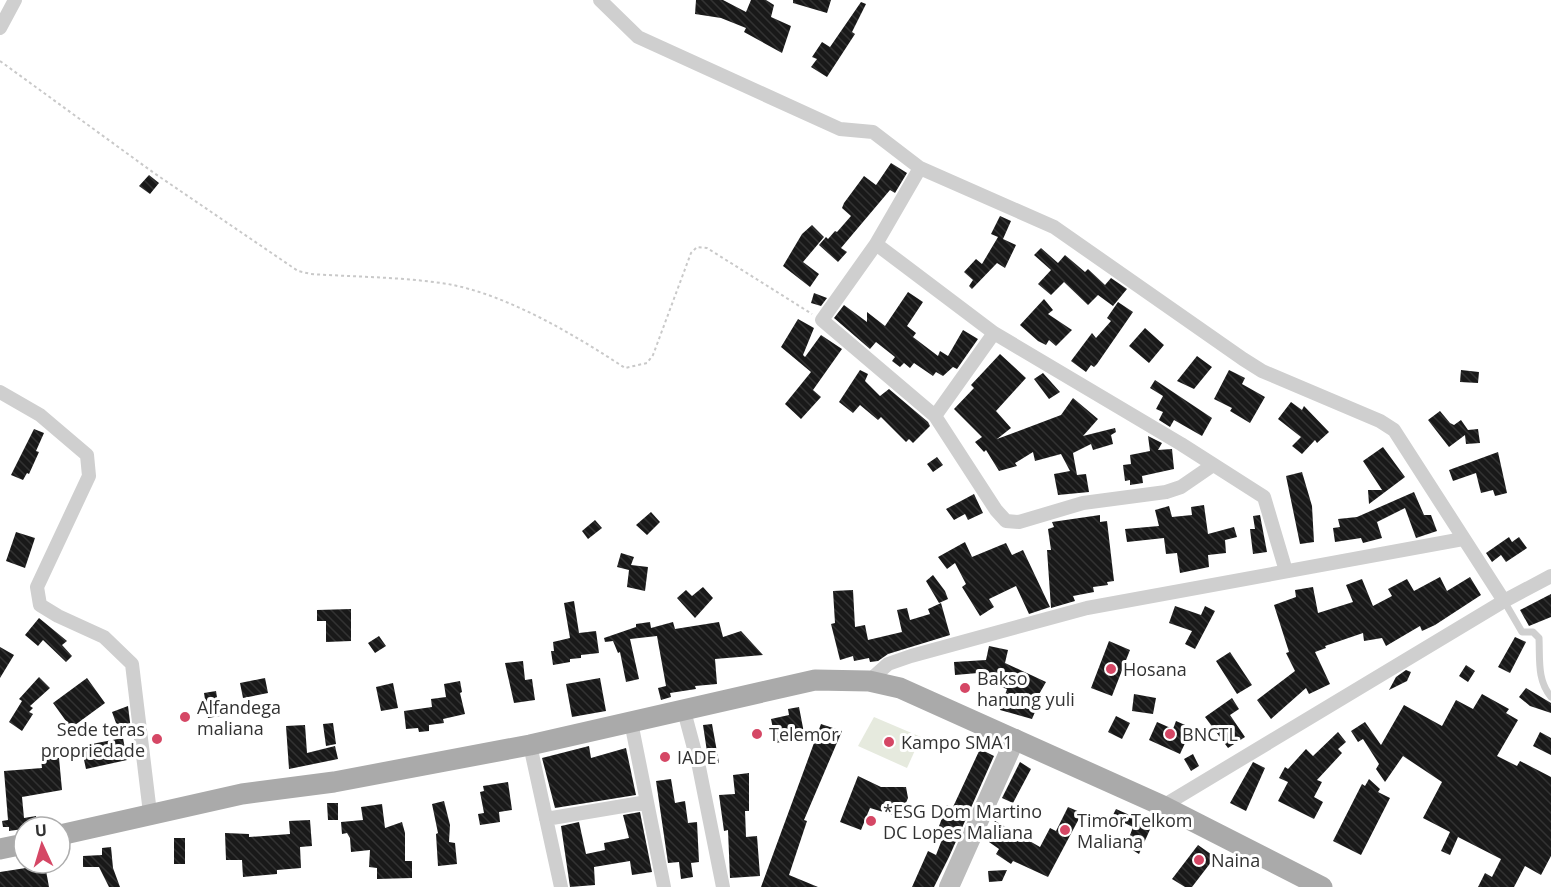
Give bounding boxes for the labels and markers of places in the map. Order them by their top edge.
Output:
place label: Hosana [1123,657,1187,681]
marker: Hosana [1104,662,1118,676]
place label: Bakso hanung yuli [977,666,1075,711]
marker: Bakso hanung yuli [958,681,972,695]
place label: Alfandega maliana [197,695,281,740]
marker: Alfandega maliana [178,710,192,724]
place label: Sede teras propriedade [41,717,145,762]
place label: Telemor [769,722,839,746]
place label: BNCTL [1182,722,1238,746]
marker: Telemor [750,727,764,741]
marker: BNCTL [1163,727,1177,741]
place label: Kampo SMA1 [901,730,1013,754]
marker: Sede teras propriedade [150,732,164,746]
marker: Kampo SMA1 [882,735,896,749]
place label: IADE [677,745,716,769]
marker: IADE [658,750,672,764]
place label: *ESG Dom Martino DC Lopes Maliana [883,799,1042,844]
place label: Timor Telkom Maliana [1077,808,1193,853]
marker: *ESG Dom Martino DC Lopes Maliana [864,814,878,828]
marker: Timor Telkom Maliana [1058,823,1072,837]
place label: Naina [1211,848,1260,872]
marker: Naina [1192,853,1206,867]

